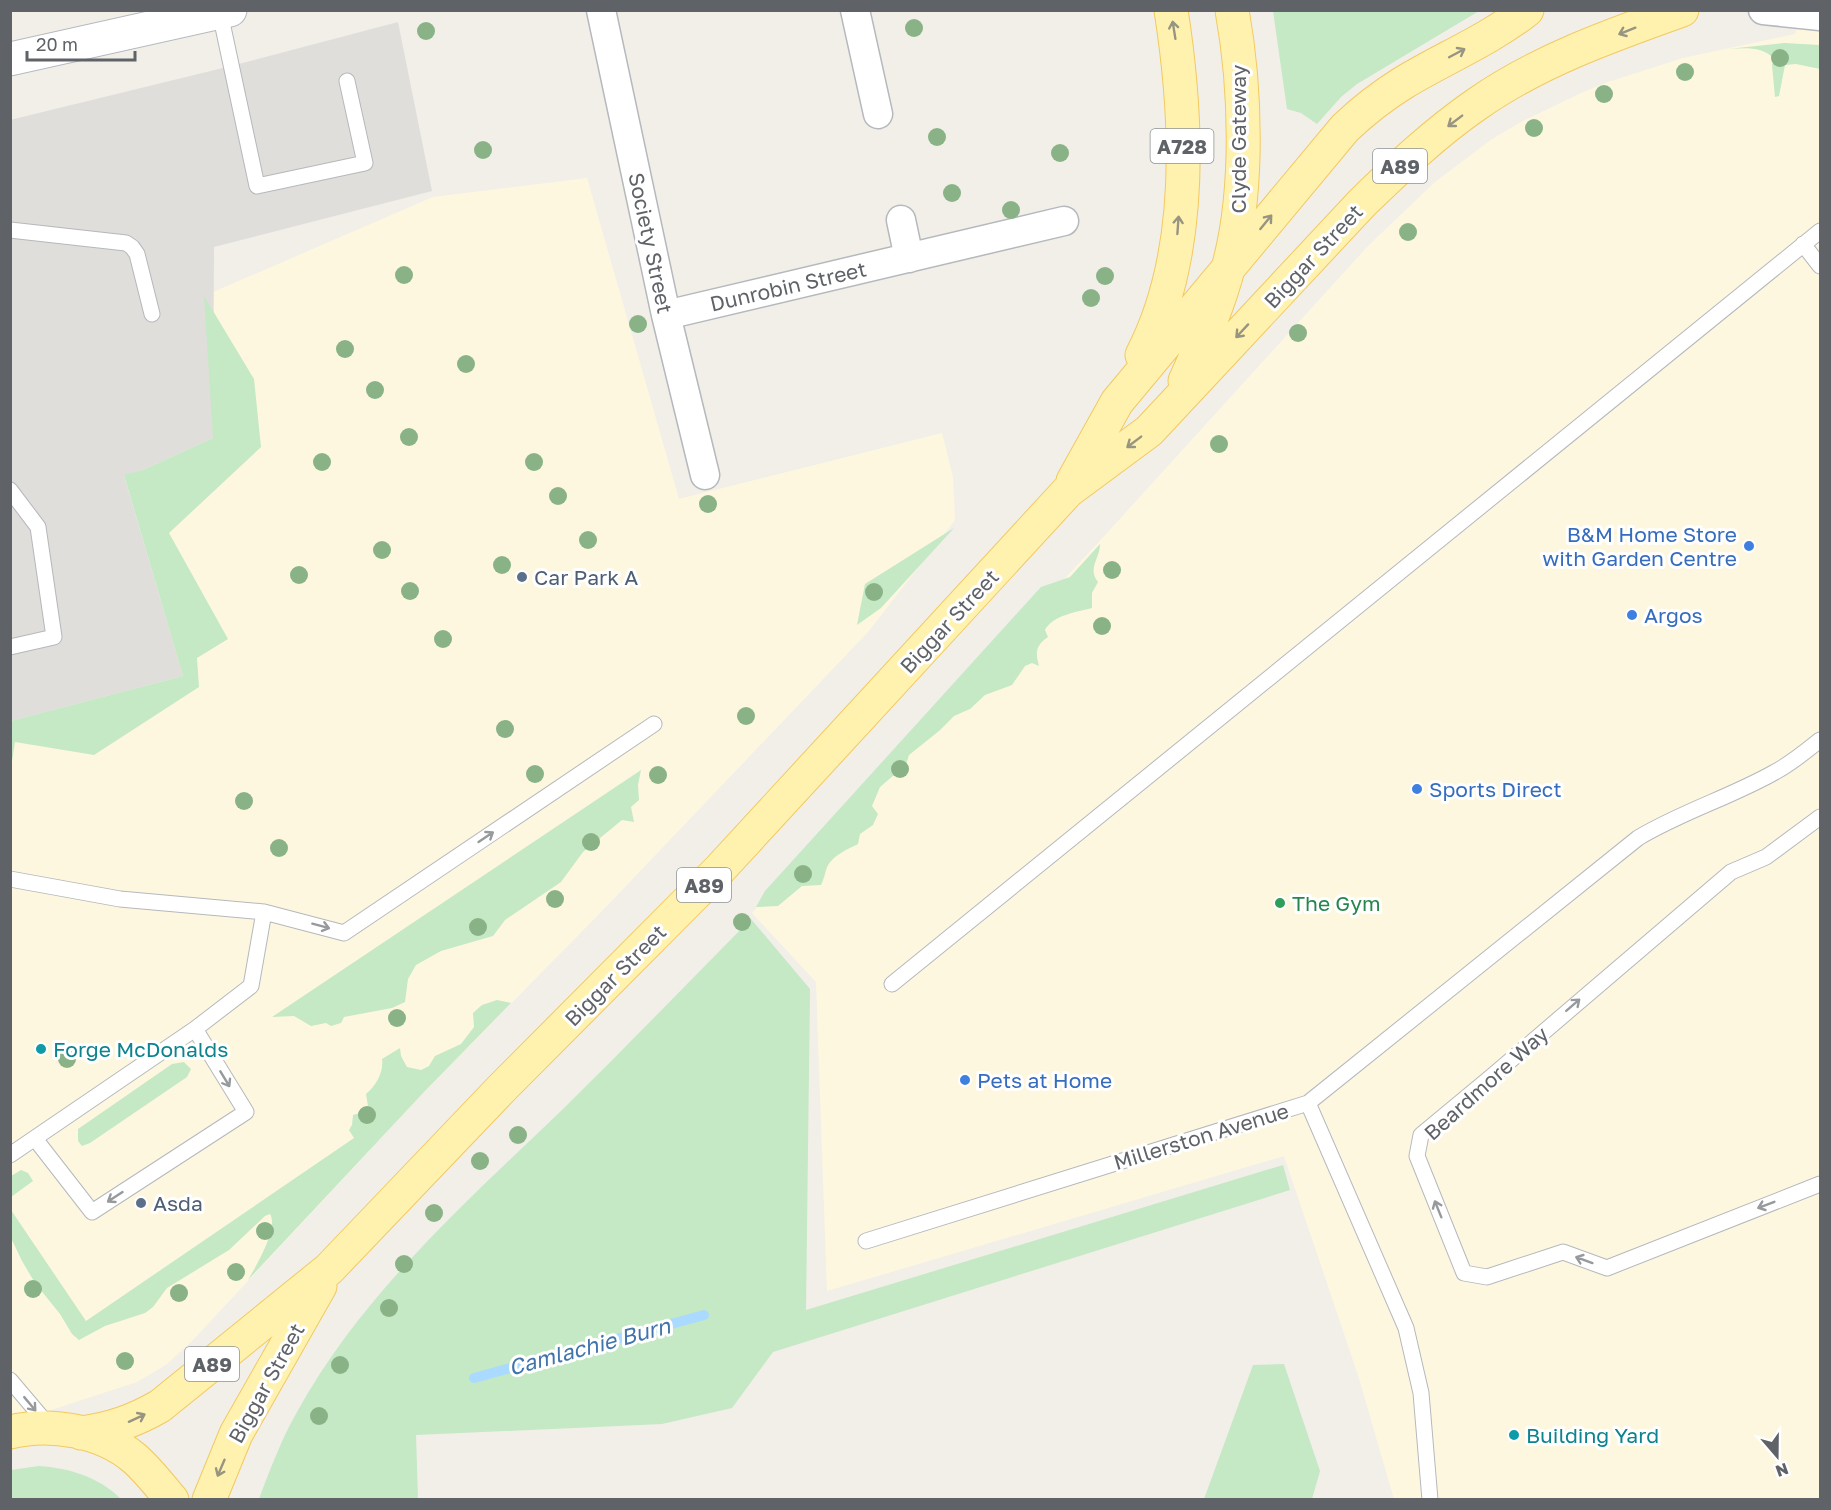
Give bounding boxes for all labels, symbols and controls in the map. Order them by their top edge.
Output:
one-way arrow [1169,21,1180,41]
scale bar [27,24,135,62]
one-way arrow [1618,26,1636,37]
text: 20 m [36,33,78,55]
one-way arrow [1448,47,1465,59]
street label: Clyde Gateway [1225,64,1251,213]
one-way arrow [1447,114,1463,127]
road number: A728 [1150,129,1214,163]
road number: A89 [1373,149,1427,183]
street label: Society Street [623,170,679,316]
street label: Biggar Street [1258,198,1368,314]
one-way arrow [1259,214,1272,230]
one-way arrow [1173,215,1184,235]
street label: Dunrobin Street [707,255,869,317]
one-way arrow [1235,324,1249,339]
one-way arrow [1127,436,1143,448]
place label: B&M Home Store with Garden Centre [1542,521,1737,571]
marker: B&M Home Store with Garden Centre [1742,539,1756,553]
street label: Biggar Street [894,563,1004,679]
place label: Car Park A [534,564,638,590]
marker: Car Park A [515,570,529,584]
place label: Argos [1644,602,1703,628]
marker: Argos [1625,608,1639,622]
place label: Sports Direct [1429,776,1562,802]
marker: Sports Direct [1410,782,1424,796]
one-way arrow [477,831,493,843]
road number: A89 [677,868,731,902]
place label: The Gym [1292,890,1381,916]
marker: The Gym [1273,896,1287,910]
street label: Biggar Street [559,919,671,1031]
one-way arrow [311,921,330,933]
one-way arrow [1565,998,1580,1012]
street label: Beardmore Way [1419,1020,1554,1146]
place label: Forge McDonalds [53,1036,228,1062]
marker: Forge McDonalds [34,1042,48,1056]
place label: Pets at Home [977,1067,1112,1093]
one-way arrow [220,1070,232,1087]
marker: Pets at Home [958,1073,972,1087]
street label: Millerston Avenue [1110,1097,1292,1175]
place label: Asda [153,1190,203,1216]
one-way arrow [107,1191,123,1203]
marker: Asda [134,1196,148,1210]
one-way arrow [1432,1200,1443,1219]
one-way arrow [1757,1200,1776,1211]
one-way arrow [1575,1253,1594,1264]
water label: Camlachie Burn [505,1311,674,1381]
street label: Biggar Street [222,1319,310,1447]
road number: A89 [185,1347,239,1381]
one-way arrow [24,1396,37,1412]
one-way arrow [128,1412,146,1424]
place label: Building Yard [1526,1422,1659,1448]
north arrow [1747,1426,1807,1486]
marker: Building Yard [1507,1428,1521,1442]
one-way arrow [215,1458,226,1476]
text: N [1773,1459,1791,1482]

